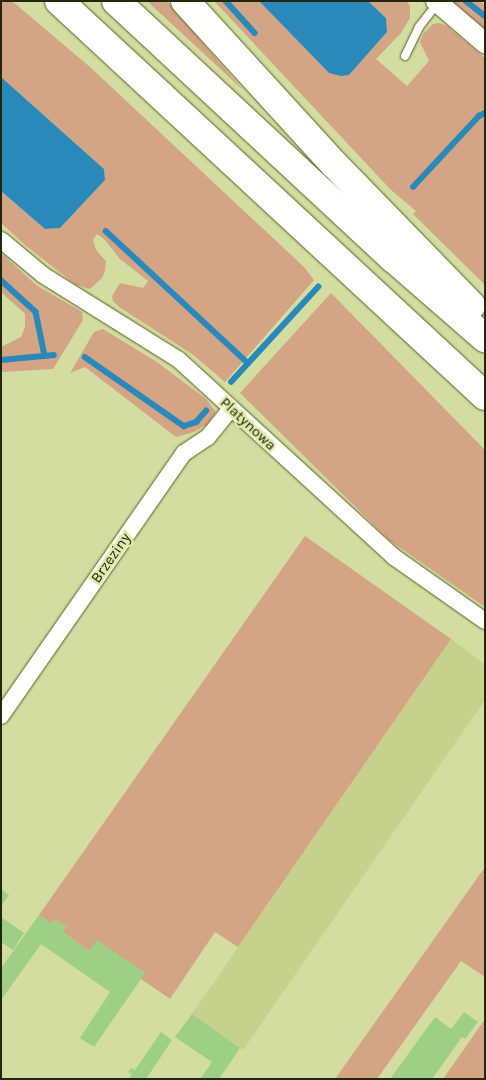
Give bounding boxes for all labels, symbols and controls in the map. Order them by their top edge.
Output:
street label: Platynowa [216,394,280,454]
street label: Brzeziny [87,529,135,587]

